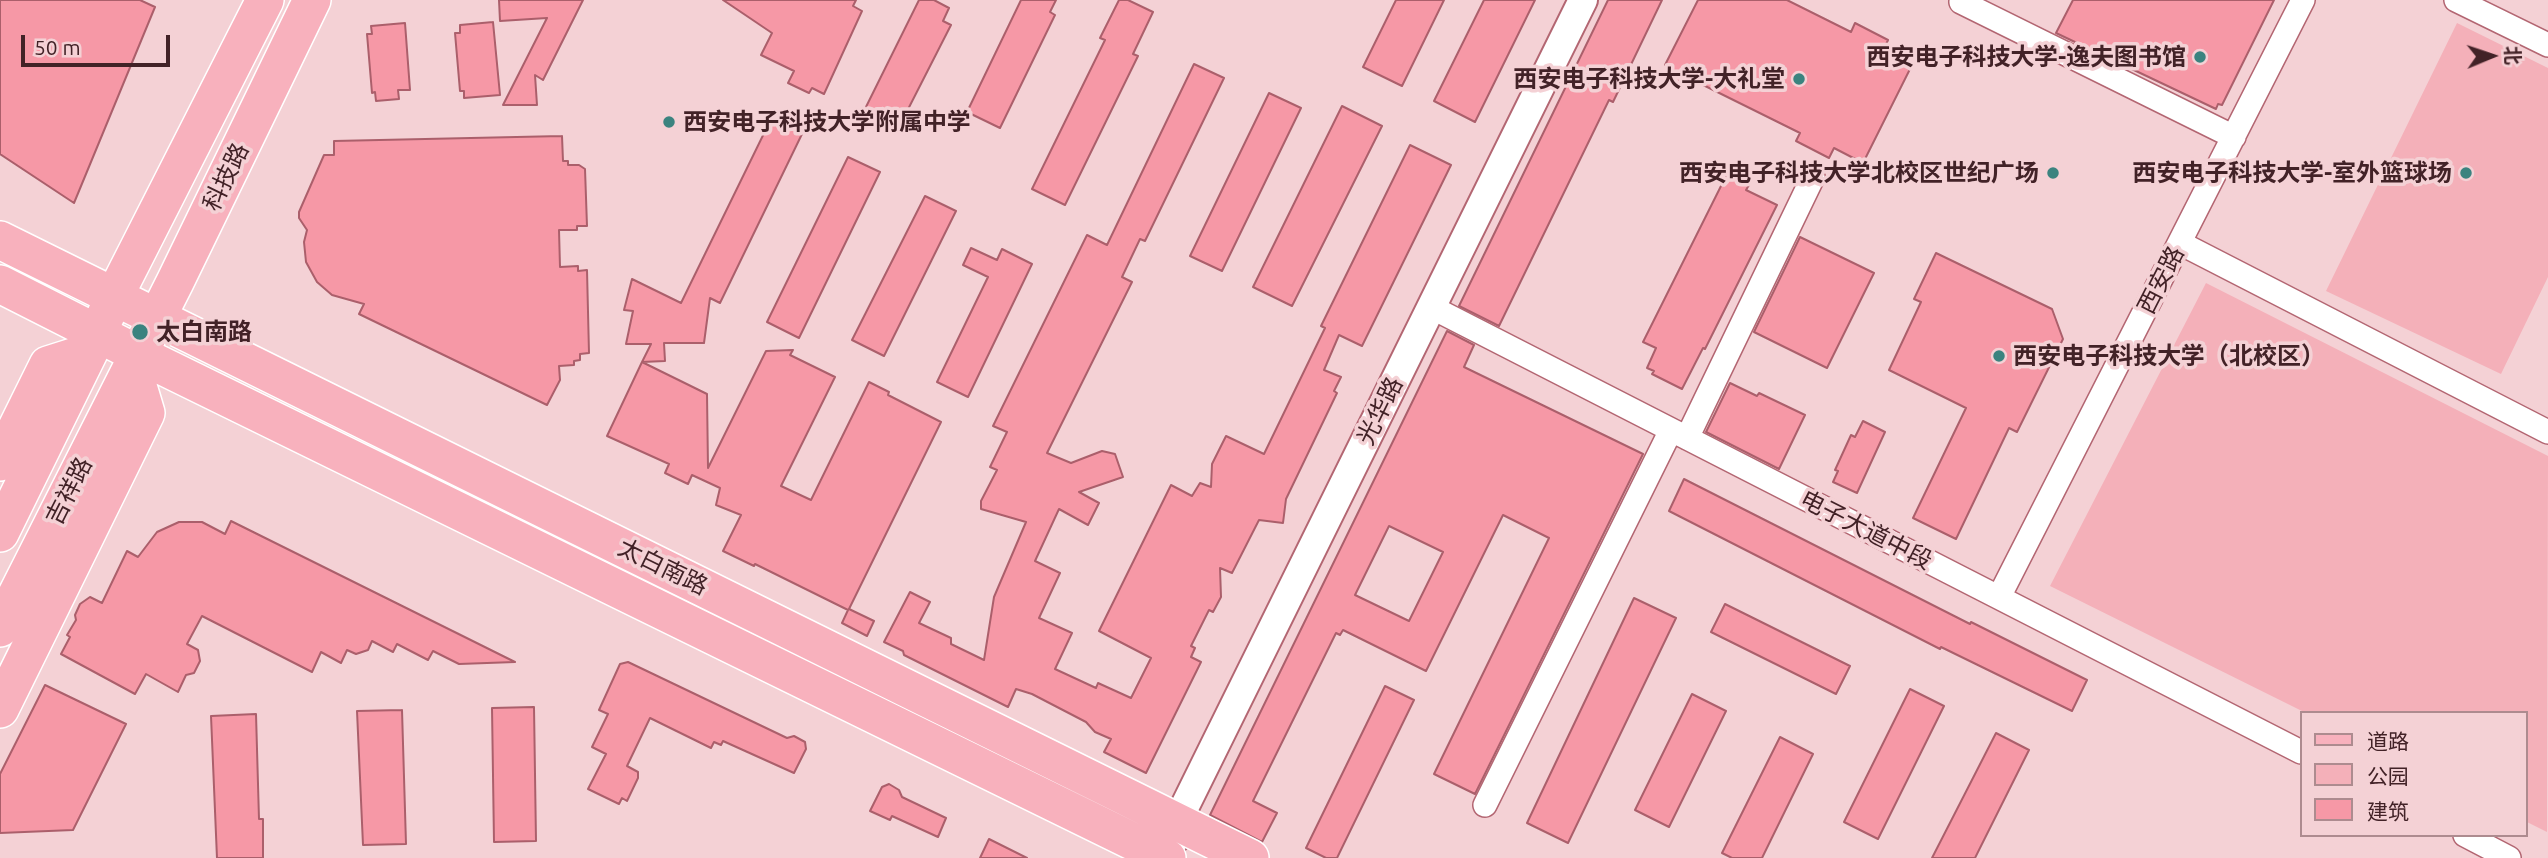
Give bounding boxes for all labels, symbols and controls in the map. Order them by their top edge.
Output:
scale bar [24,21,173,65]
north arrow [2457,21,2527,91]
text: 50 m [34,35,81,59]
place label: 西安电子科技大学-逸夫图书馆 [1866,43,2186,71]
text: 北 [2502,45,2524,65]
marker: 西安电子科技大学-逸夫图书馆 [2192,49,2208,65]
place label: 西安电子科技大学-大礼堂 [1513,65,1785,93]
marker: 西安电子科技大学-大礼堂 [1791,71,1807,87]
place label: 西安电子科技大学附属中学 [683,108,971,136]
marker: 西安电子科技大学附属中学 [661,114,677,130]
street label: 科技路 [197,138,255,216]
place label: 西安电子科技大学北校区世纪广场 [1679,159,2039,187]
place label: 西安电子科技大学-室外篮球场 [2132,159,2452,187]
marker: 西安电子科技大学北校区世纪广场 [2045,165,2061,181]
marker: 西安电子科技大学-室外篮球场 [2458,165,2474,181]
street label: 西安路 [2132,241,2190,319]
place label: 太白南路 [156,318,252,346]
marker: 太白南路 [130,322,150,342]
place label: 西安电子科技大学（北校区） [2013,342,2325,370]
marker: 西安电子科技大学（北校区） [1991,348,2007,364]
street label: 光华路 [1351,372,1409,450]
street label: 吉祥路 [40,452,98,530]
street label: 电子大道中段 [1795,484,1937,576]
street label: 太白南路 [614,533,712,601]
legend [2300,711,2527,837]
text: 道路 [2367,729,2409,753]
text: 公园 [2367,764,2409,788]
text: 建筑 [2367,799,2409,823]

